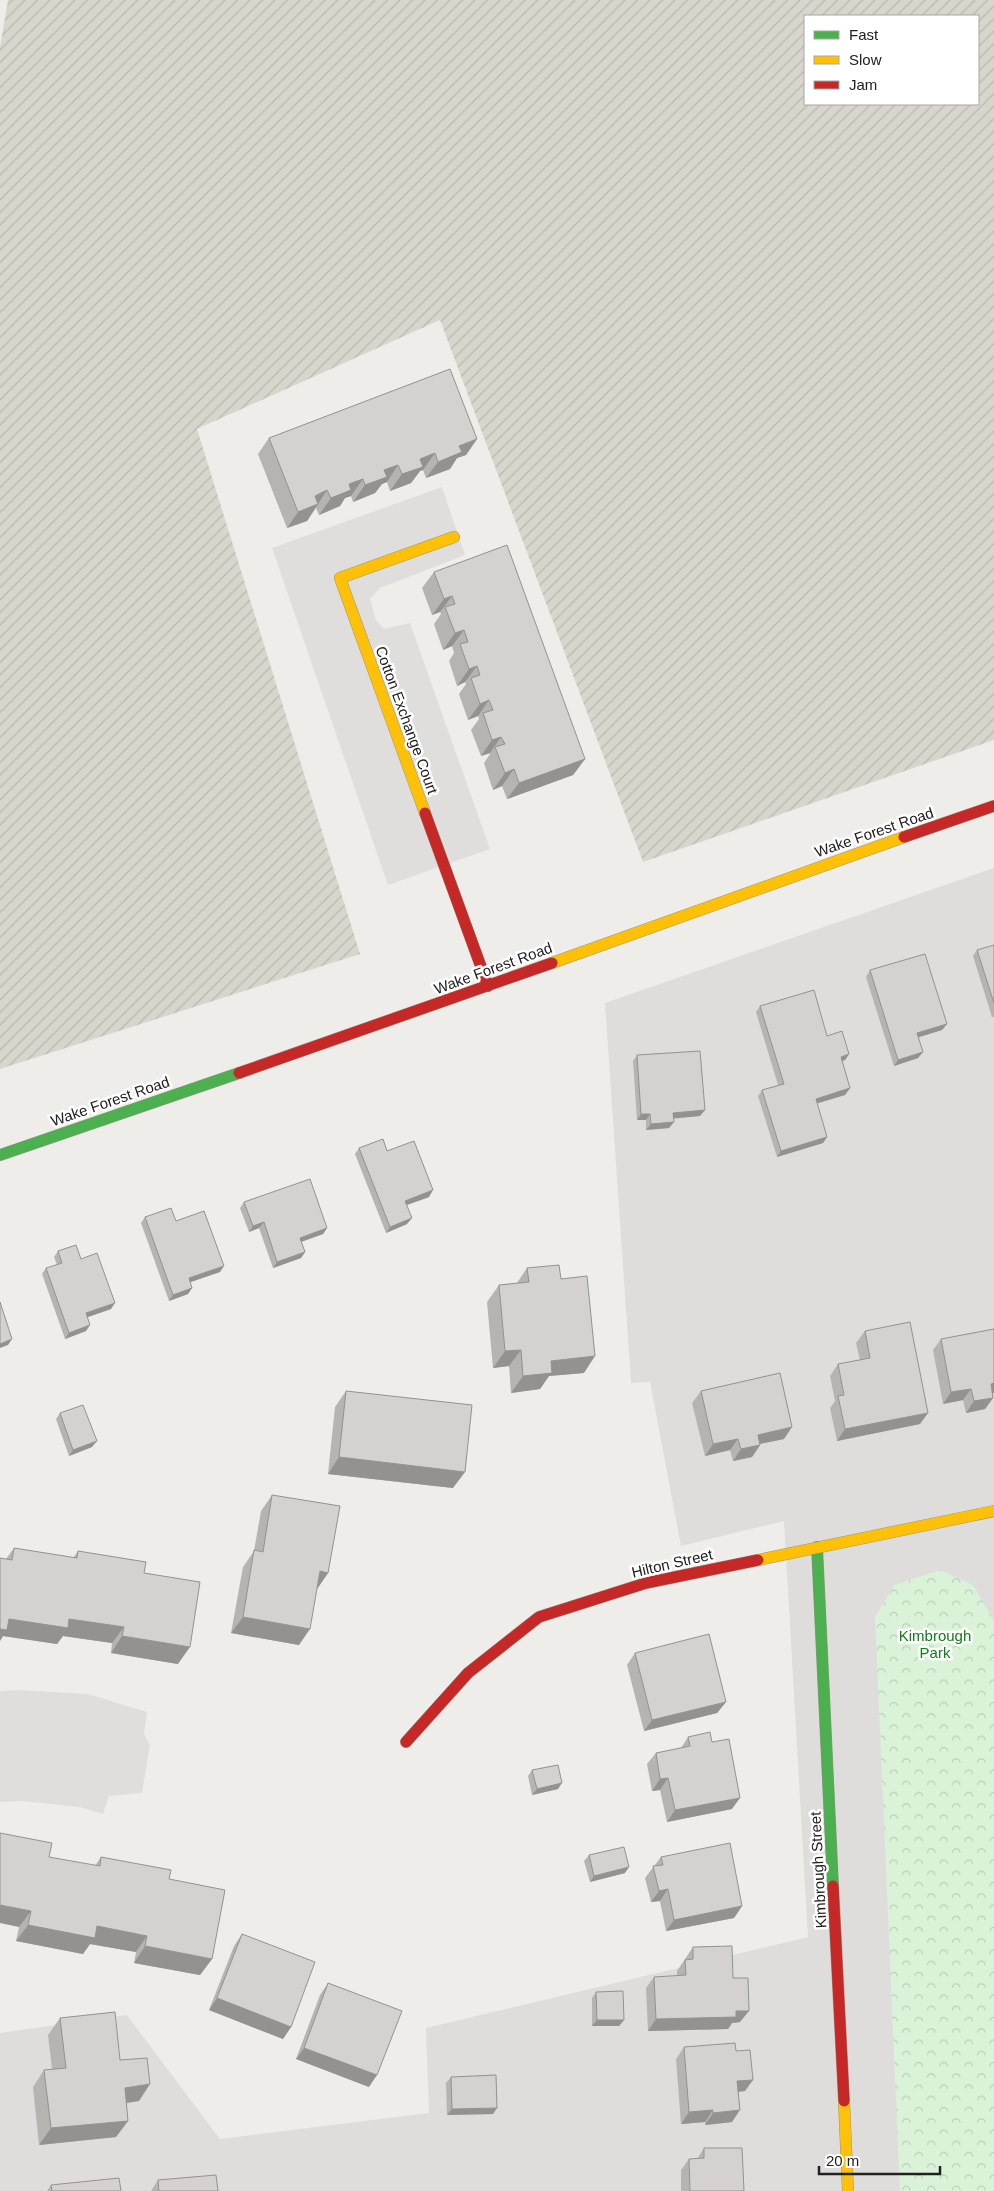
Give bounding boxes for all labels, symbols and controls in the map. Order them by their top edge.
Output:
legend [804,15,979,105]
text: Fast [849,26,879,43]
text: Slow [849,51,882,68]
text: Jam [849,76,877,93]
street label: Cotton Exchange Court [372,644,442,797]
street label: Wake Forest Road [812,804,936,860]
street label: Wake Forest Road [432,939,554,997]
street label: Wake Forest Road [48,1073,172,1129]
street label: Hilton Street [630,1545,715,1581]
park label: Kimbrough Park [899,1627,971,1661]
street label: Kimbrough Street [806,1810,830,1929]
scale bar [819,2144,940,2176]
text: 20 m [826,2152,859,2169]

